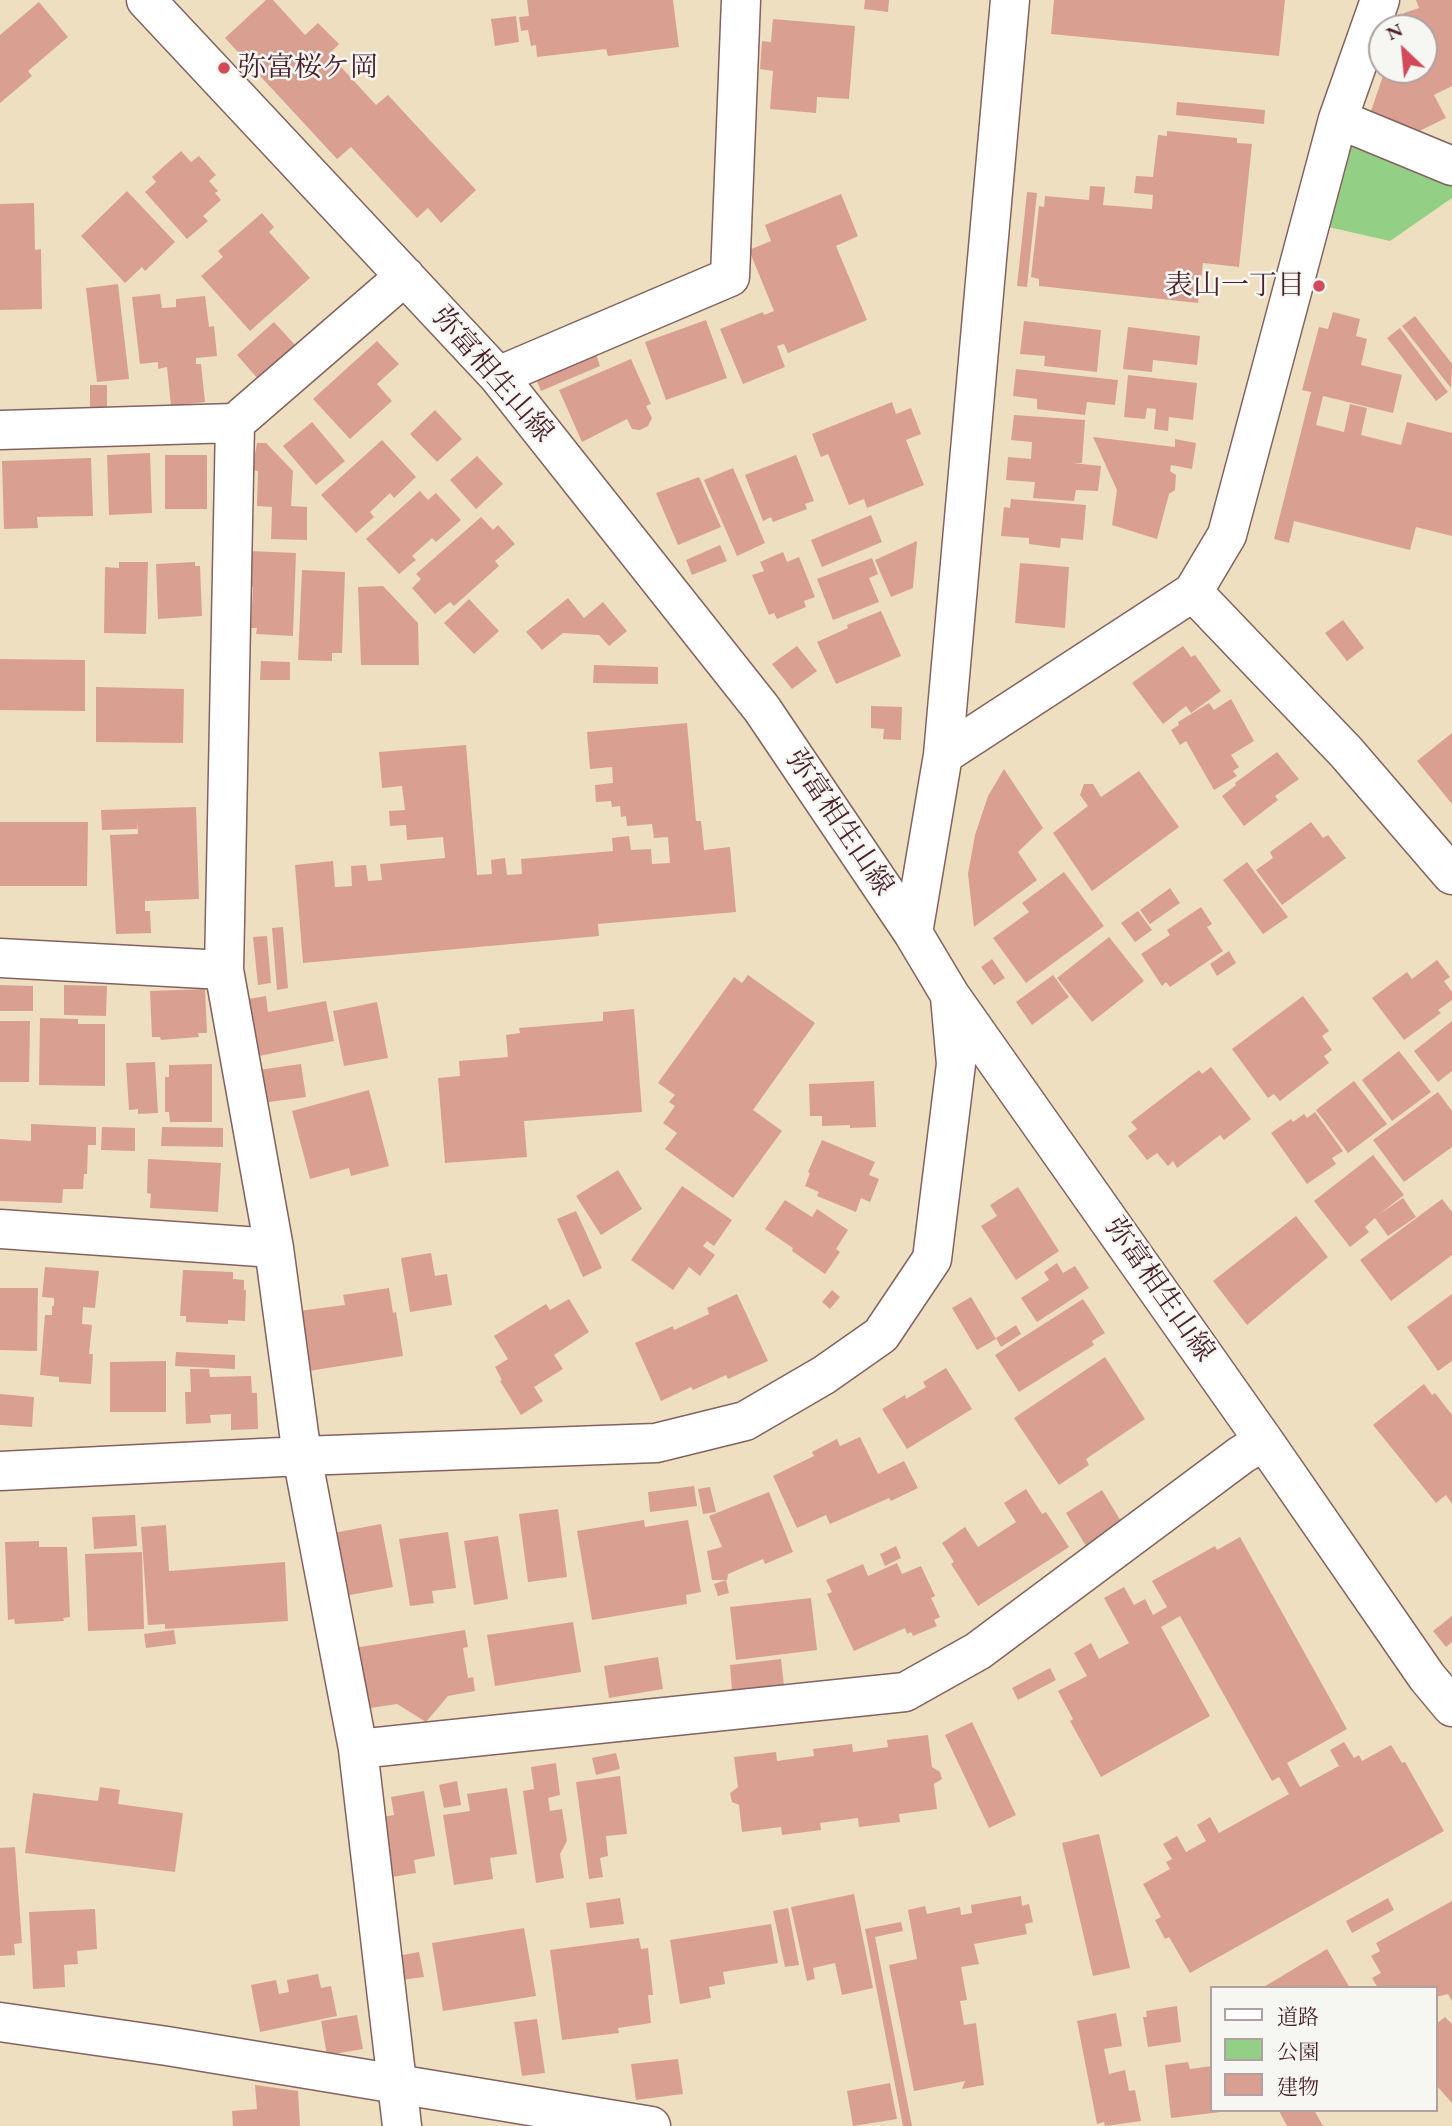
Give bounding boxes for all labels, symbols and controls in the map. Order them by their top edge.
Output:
north arrow [1368,14,1438,84]
text: N [1382,17,1407,46]
place label: 弥富桜ケ岡 [238,51,378,85]
marker: 弥富桜ケ岡 [216,60,232,76]
place label: 表山一丁目 [1165,269,1305,303]
marker: 表山一丁目 [1311,278,1327,294]
street label: 弥富相生山線 [424,301,560,449]
street label: 弥富相生山線 [778,744,900,902]
street label: 弥富相生山線 [1097,1212,1221,1368]
legend [1210,1986,1438,2112]
text: 道路 [1277,2003,1319,2030]
text: 公園 [1277,2038,1319,2065]
text: 建物 [1277,2073,1319,2100]

